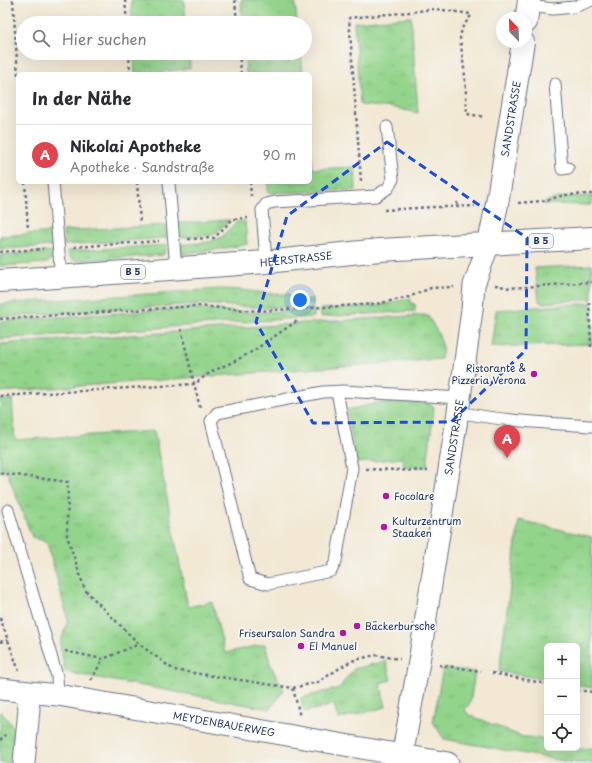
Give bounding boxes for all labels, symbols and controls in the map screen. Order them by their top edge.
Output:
north arrow [496,12,532,48]
search box [16,16,312,60]
icon: search [30,27,52,49]
text: Hier suchen [62,27,147,50]
street label: SANDSTRASSE [497,80,524,158]
text: In der Nähe [32,85,131,111]
text: Nikolai Apotheke [70,134,201,157]
text: A [40,145,50,164]
text: 90 m [263,145,296,164]
text: Apotheke · Sandstraße [70,157,214,176]
road number: B 5 [529,234,553,248]
street label: HEERSTRASSE [259,247,333,269]
road number: B 5 [121,265,145,279]
your location [290,290,310,310]
place label: Ristorante & Pizzeria Verona [452,360,527,387]
marker: Ristorante & Pizzeria Verona [529,369,539,379]
street label: SANDSTRASSE [440,398,467,476]
pin: A [494,425,520,458]
place label: Focolare [394,488,434,503]
marker: Focolare [381,491,391,501]
place label: Kulturzentrum Staaken [392,513,461,540]
marker: Kulturzentrum Staaken [379,522,389,532]
place label: Bäckerbursche [365,618,435,633]
marker: Bäckerbursche [352,621,362,631]
place label: Friseursalon Sandra [239,625,336,640]
marker: Friseursalon Sandra [338,628,348,638]
place label: El Manuel [309,638,357,653]
marker: El Manuel [296,641,306,651]
map controls [544,643,580,751]
button: + [544,643,580,679]
button: − [544,679,580,715]
street label: MEYDENBAUERWEG [172,707,276,740]
button: locate [544,715,580,751]

